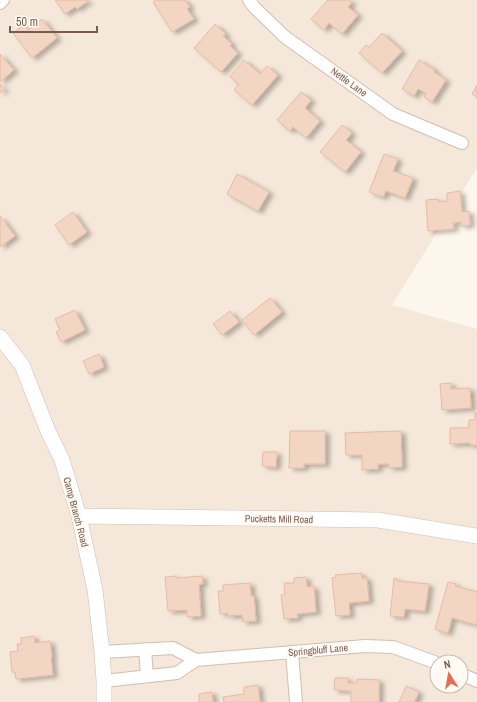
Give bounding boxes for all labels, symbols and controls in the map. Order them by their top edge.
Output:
scale bar [10,8,97,34]
text: 50 m [16,14,38,30]
street label: Nettle Lane [328,64,370,100]
street label: Camp Branch Road [60,476,92,548]
street label: Pucketts Mill Road [245,512,313,526]
street label: Springbluff Lane [288,641,349,659]
north arrow [429,654,469,694]
text: N [443,657,452,672]

